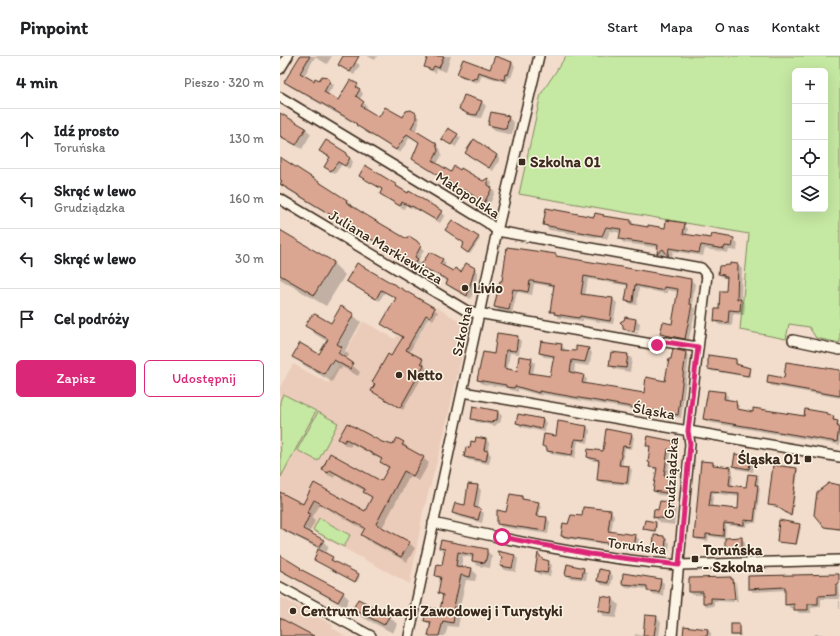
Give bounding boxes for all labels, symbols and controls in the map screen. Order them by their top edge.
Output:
text: Pinpoint [20,16,88,39]
text: Start [607,19,638,36]
text: Mapa [660,19,693,36]
text: O nas [715,19,749,36]
text: Kontakt [771,19,820,36]
map controls [792,68,828,212]
button: + [792,68,828,104]
text: 4 min [16,72,58,92]
text: Pieszo · 320 m [184,75,264,90]
button: − [792,104,828,140]
text: Idź prosto [54,122,119,140]
icon: ahead [16,128,38,150]
text: 130 m [229,131,264,146]
text: Toruńska [54,140,106,155]
button: locate [792,140,828,176]
place label: Szkolna 01 [530,153,600,171]
marker: Szkolna 01 [517,157,527,167]
street label: Małopolska [432,167,504,223]
button: layers [792,176,828,212]
text: Skręć w lewo [54,182,136,200]
icon: left [16,188,38,210]
text: 160 m [229,191,264,206]
text: Grudziądzka [54,200,125,215]
street label: Juliana Markiewicza [326,206,447,288]
icon: left [16,248,38,270]
text: Skręć w lewo [54,250,136,268]
text: 30 m [235,251,264,266]
place label: Livio [473,279,503,297]
marker: Livio [460,283,470,293]
street label: Szkolna [448,304,476,358]
icon: arrive [16,308,38,330]
text: Cel podróży [54,310,129,328]
route end [648,336,666,354]
button: Zapisz [16,360,136,397]
button: Udostępnij [144,360,264,397]
place label: Netto [407,366,443,384]
marker: Netto [394,370,404,380]
street label: Śląska [631,398,677,424]
street label: Grudziądzka [660,436,682,519]
place label: Śląska 01 [738,449,800,469]
marker: Śląska 01 [803,454,813,464]
route start [493,528,511,546]
street label: Toruńska [606,533,668,559]
place label: Toruńska - Szkolna [702,541,764,576]
marker: Toruńska - Szkolna [690,554,700,564]
place label: Centrum Edukacji Zawodowej i Turystyki [301,602,563,621]
marker: Centrum Edukacji Zawodowej i Turystyki [288,606,298,616]

